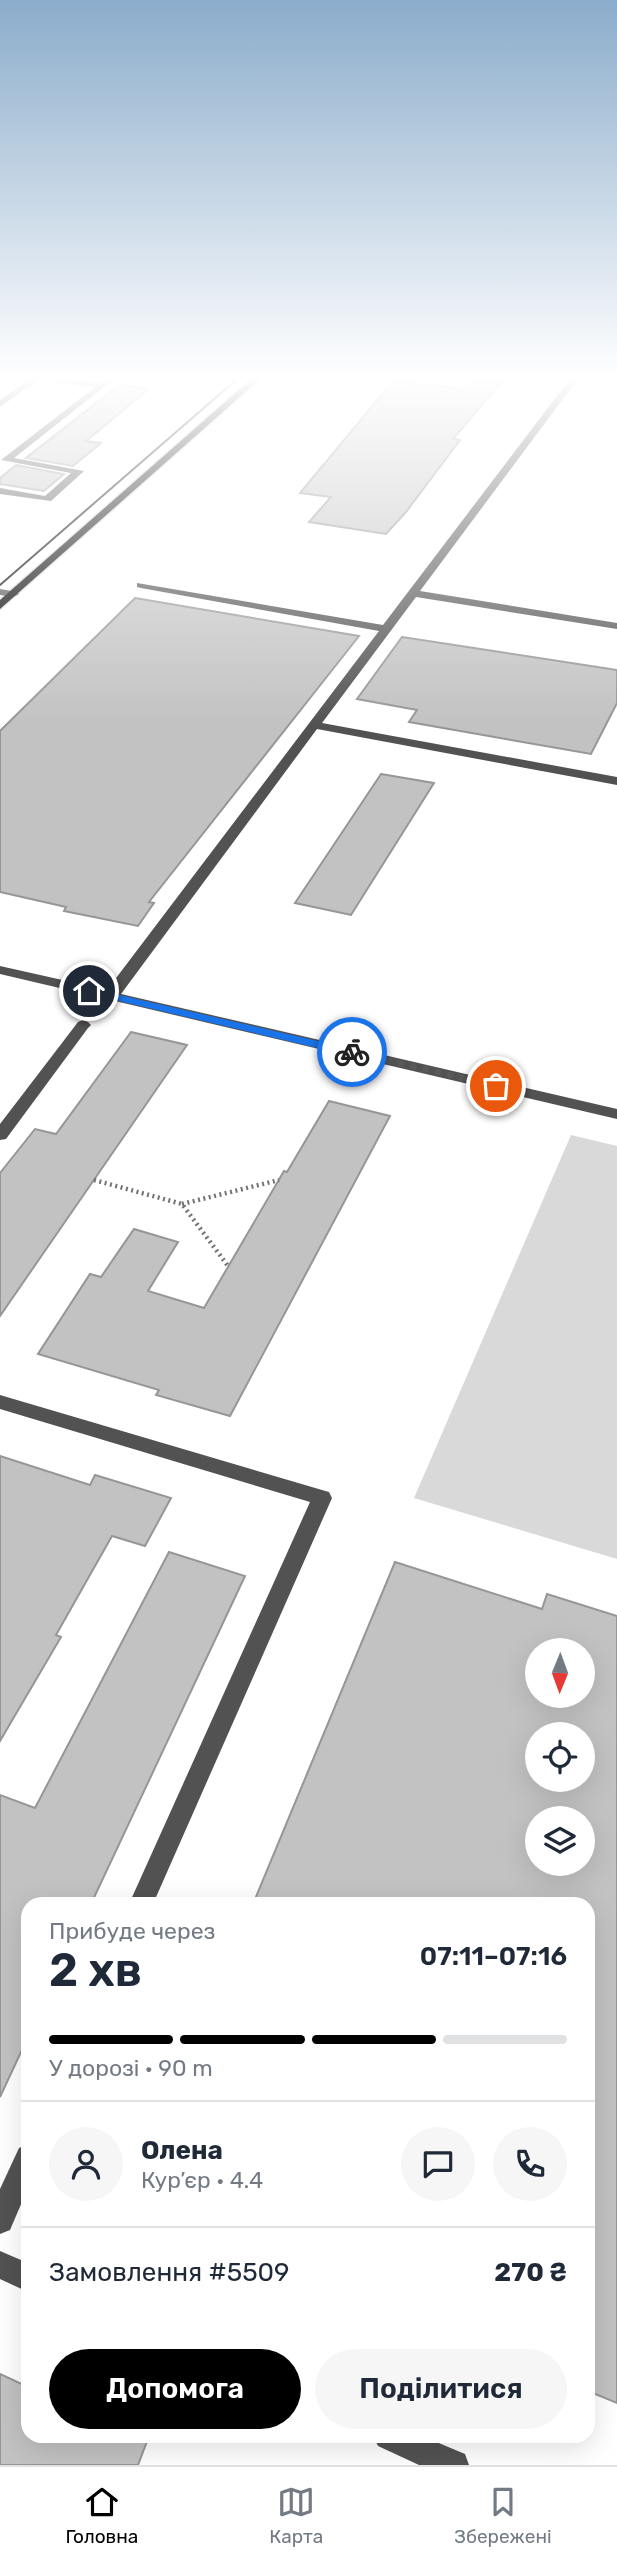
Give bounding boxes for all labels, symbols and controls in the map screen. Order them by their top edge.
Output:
pin [59,961,119,1021]
icon: home [70,972,108,1010]
courier [317,1017,387,1087]
icon: bike [333,1033,371,1071]
pin [466,1056,526,1116]
icon: bag [477,1067,515,1105]
north arrow [525,1638,595,1708]
map controls [525,1638,595,1876]
button: locate [525,1722,595,1792]
button: layers [525,1806,595,1876]
text: Прибуде через [49,1917,215,1945]
text: 07:11–07:16 [420,1941,567,1972]
text: 2 хв [49,1943,142,1998]
text: У дорозі · 90 m [49,2054,213,2082]
button: person [49,2127,123,2201]
button: chat [401,2127,475,2201]
button: phone [493,2127,567,2201]
text: Олена [141,2135,223,2166]
text: Кур’єр · 4.4 [141,2166,263,2194]
text: Замовлення #5509 [49,2257,290,2288]
text: 270 ₴ [494,2257,567,2288]
button: Допомога [49,2349,301,2429]
button: Поділитися [315,2349,567,2429]
tab: Головна [65,2483,138,2548]
tab: Карта [269,2483,323,2548]
tab: Збережені [454,2483,552,2548]

